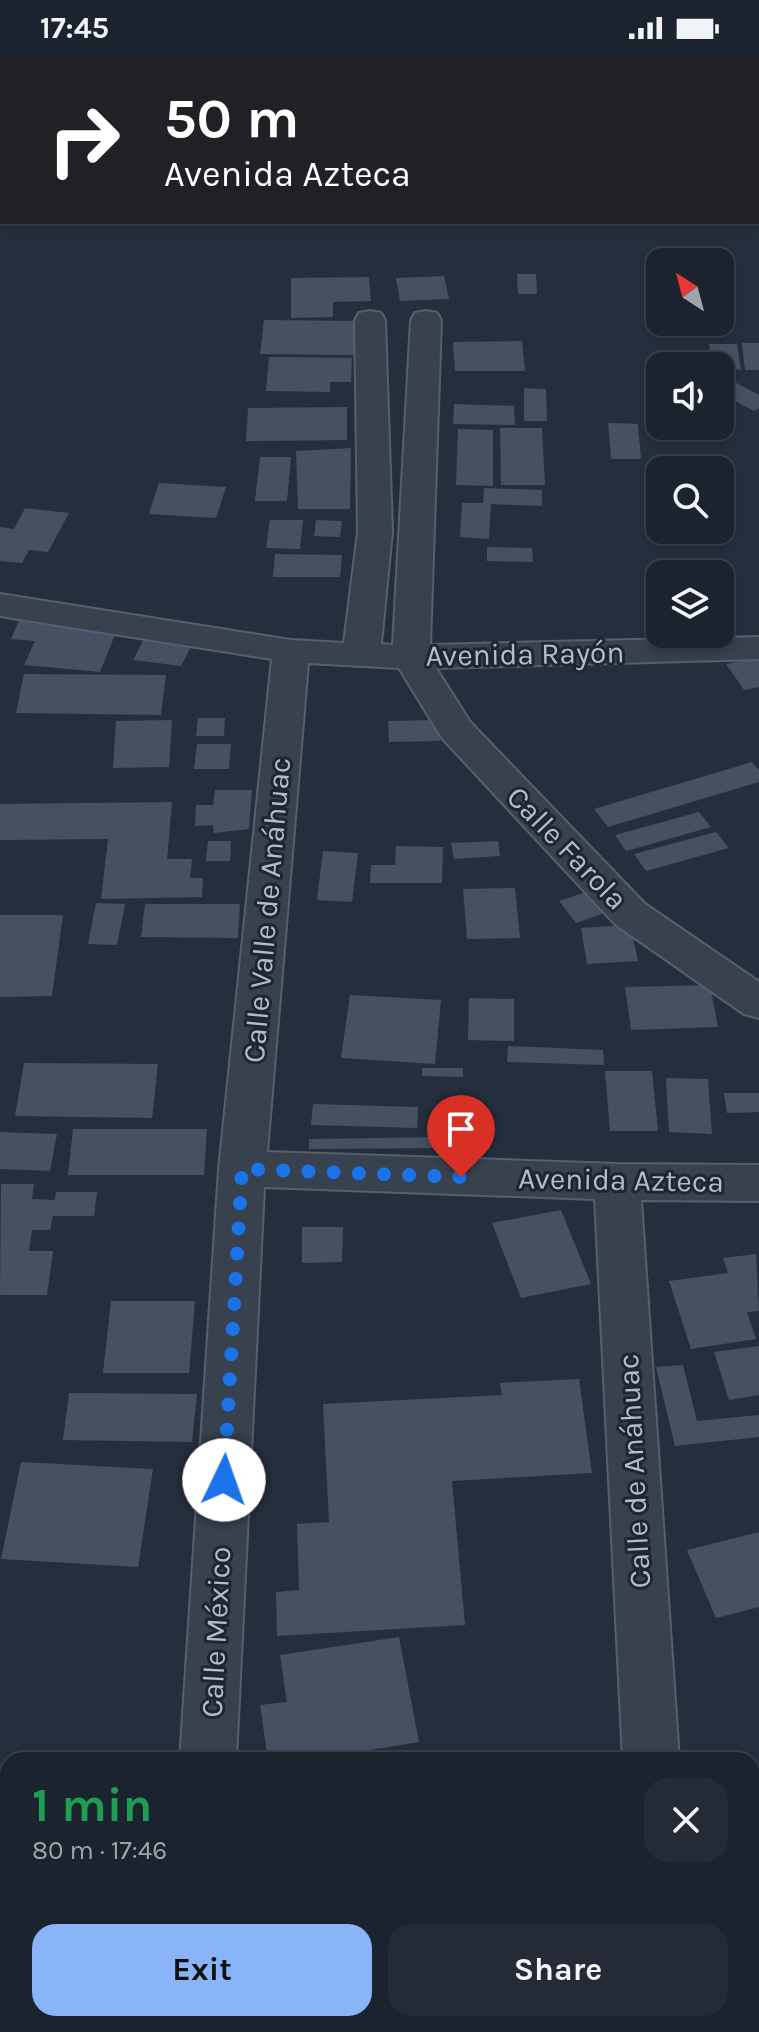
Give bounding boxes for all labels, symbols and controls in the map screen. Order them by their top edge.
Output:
text: 17:45 [40,10,109,46]
text: 50 m [164,86,299,151]
icon: right [32,88,136,192]
text: Avenida Azteca [164,153,411,195]
north arrow [646,248,734,336]
map controls [646,248,734,648]
button: sound [646,352,734,440]
button: search [646,456,734,544]
button: layers [646,560,734,648]
street label: Avenida Rayón [425,634,625,674]
street label: Calle Valle de Anáhuac [236,756,298,1064]
street label: Calle Farola [499,779,635,917]
pin [427,1095,495,1177]
icon: arrive [439,1107,483,1151]
street label: Avenida Azteca [518,1160,724,1200]
street label: Calle de Anáhuac [610,1353,658,1589]
position arrow [182,1438,266,1522]
street label: Calle México [194,1546,238,1718]
text: 1 min [32,1777,152,1833]
button: close [644,1778,728,1862]
text: 80 m · 17:46 [32,1835,167,1866]
button: Exit [32,1924,372,2016]
button: Share [388,1924,728,2016]

